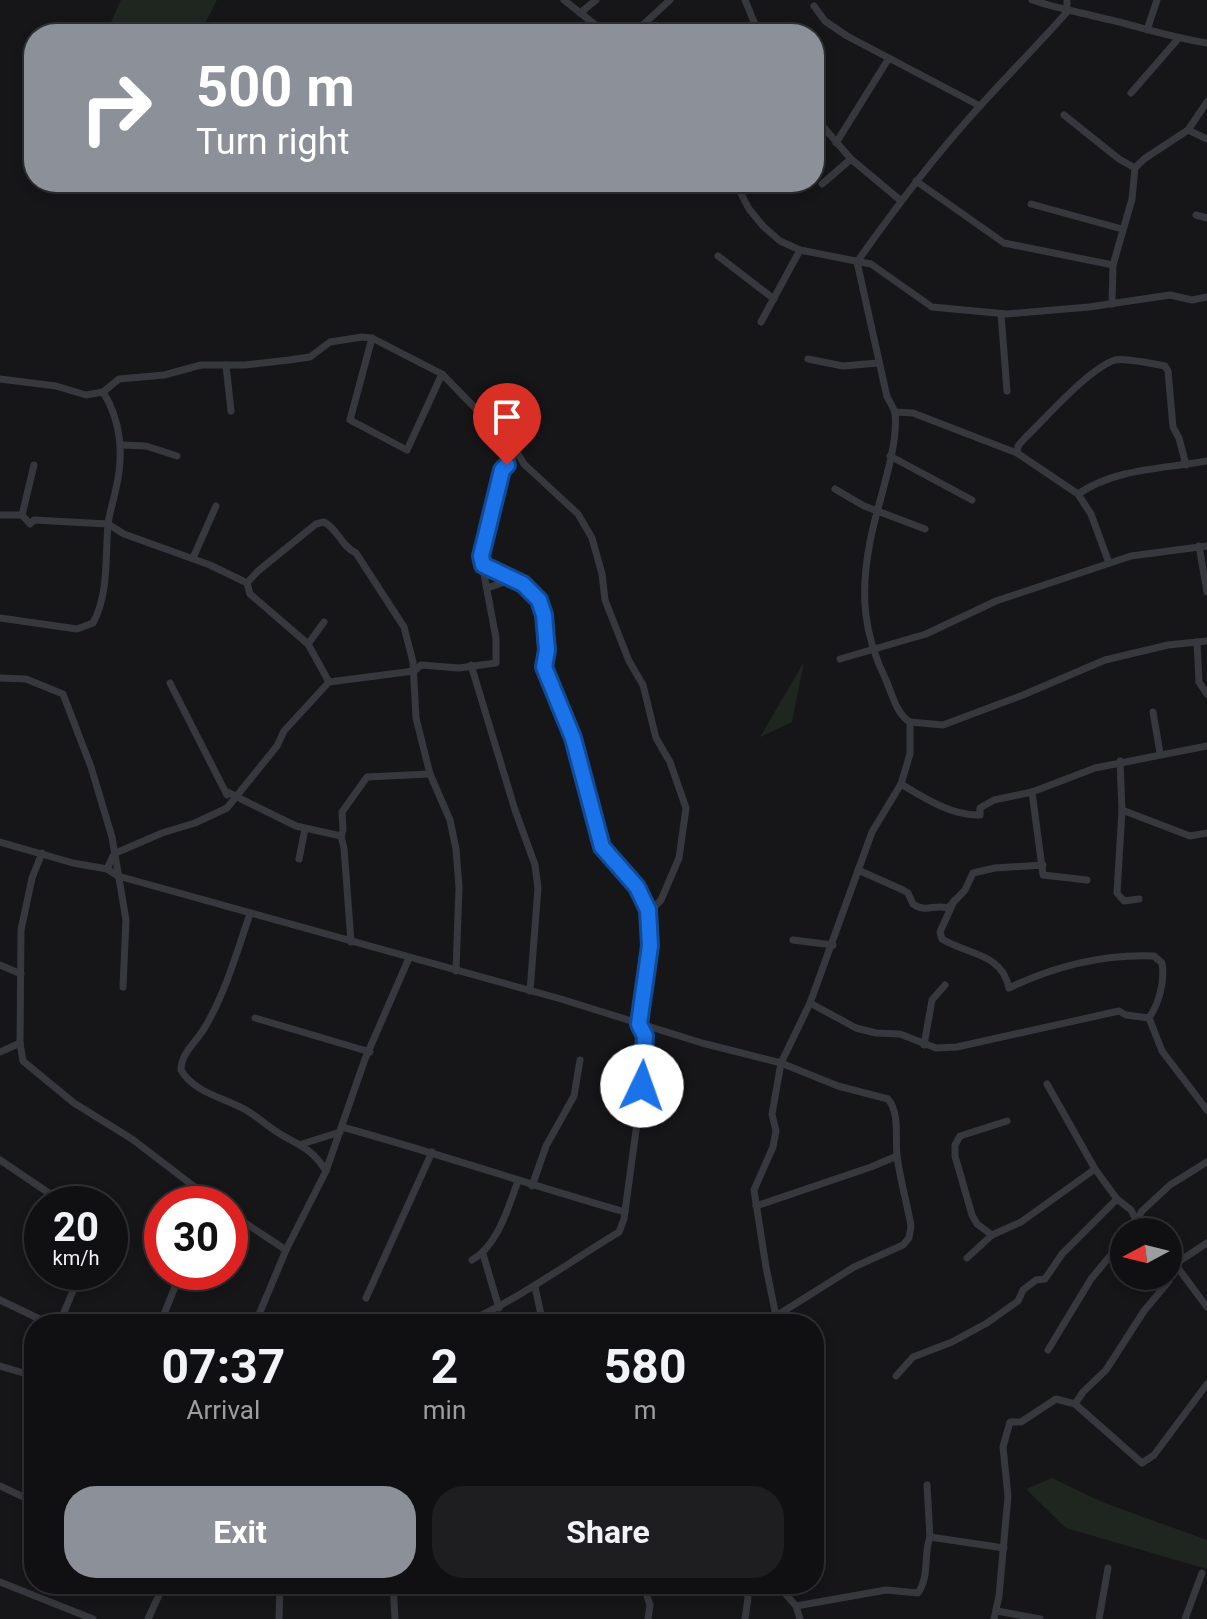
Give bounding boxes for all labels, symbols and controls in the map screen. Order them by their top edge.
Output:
text: 500 m [196,54,355,120]
icon: right [64,56,168,160]
text: Turn right [196,121,349,163]
pin [473,383,541,465]
icon: arrive [485,395,529,439]
position arrow [600,1044,684,1128]
speed limit sign: 30 [144,1186,248,1290]
text: 20 [53,1204,99,1251]
north arrow [1110,1218,1182,1290]
map controls [1110,1218,1182,1290]
text: km/h [53,1246,99,1270]
text: 07:37 [162,1338,285,1395]
text: 2 [431,1338,458,1395]
text: 580 [604,1338,686,1395]
text: Arrival [187,1395,260,1425]
text: min [423,1395,466,1425]
text: m [634,1395,657,1425]
button: Exit [64,1486,416,1578]
button: Share [432,1486,784,1578]

